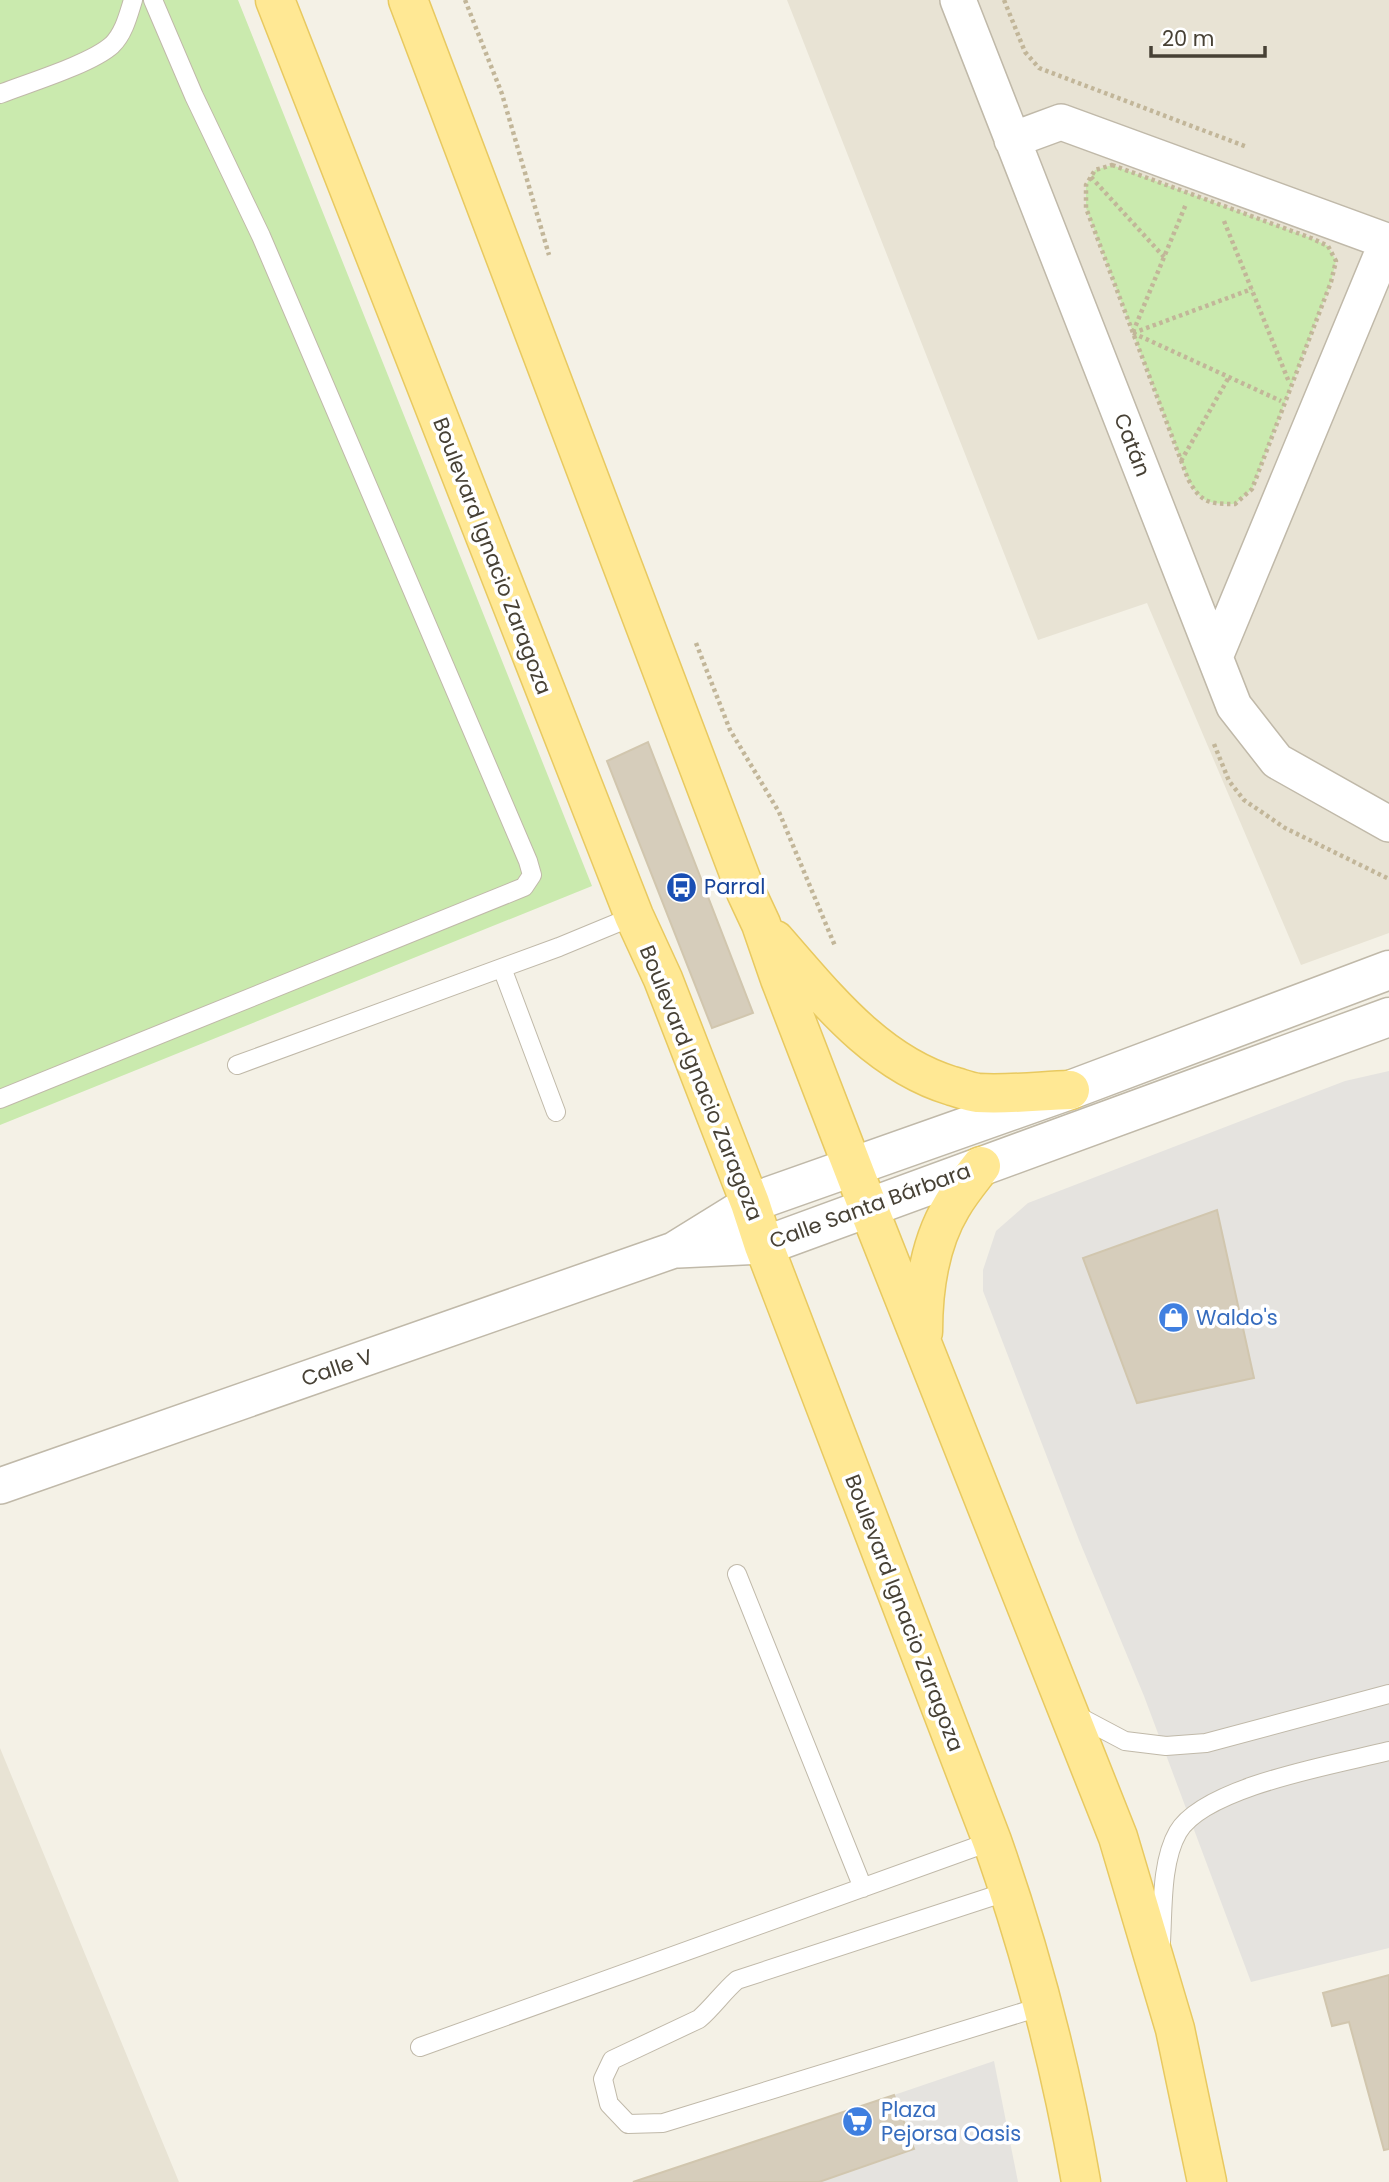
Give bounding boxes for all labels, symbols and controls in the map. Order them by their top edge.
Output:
scale bar [1151,14,1265,58]
text: 20 m [1162,24,1215,53]
street label: Catán [1107,409,1158,481]
street label: Boulevard Ignacio Zaragoza [426,413,559,698]
bus stop icon: Parral [664,870,698,904]
place label: Parral [704,872,765,901]
street label: Boulevard Ignacio Zaragoza [633,941,770,1225]
street label: Calle Santa Bárbara [765,1156,974,1255]
shop icon: Waldo's [1156,1301,1190,1335]
place label: Waldo's [1196,1303,1278,1332]
street label: Calle V [297,1342,376,1393]
street label: Boulevard Ignacio Zaragoza [838,1470,971,1755]
place label: Plaza Pejorsa Oasis [881,2095,1021,2148]
supermarket icon: Plaza Pejorsa Oasis [841,2105,875,2139]

